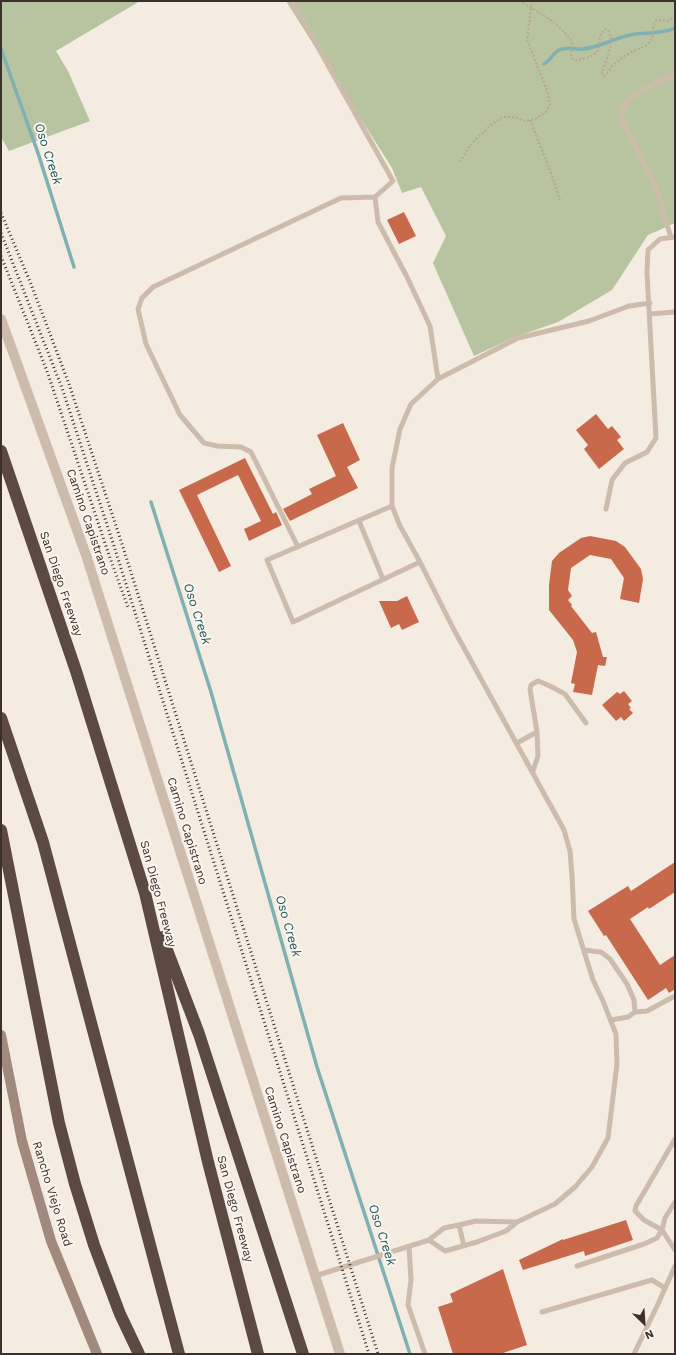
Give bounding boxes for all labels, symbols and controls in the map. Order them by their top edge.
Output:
water label: Oso Creek [31,121,65,187]
street label: Camino Capistrano [63,467,113,577]
street label: San Diego Freeway [36,530,86,638]
water label: Oso Creek [180,581,214,647]
street label: Camino Capistrano [164,776,210,886]
street label: San Diego Freeway [137,839,179,949]
water label: Oso Creek [272,893,304,959]
street label: Camino Capistrano [261,1085,309,1195]
street label: Rancho Viejo Road [29,1140,75,1248]
street label: San Diego Freeway [214,1154,256,1264]
water label: Oso Creek [365,1202,399,1268]
north arrow [624,1303,664,1343]
text: N [643,1327,656,1342]

